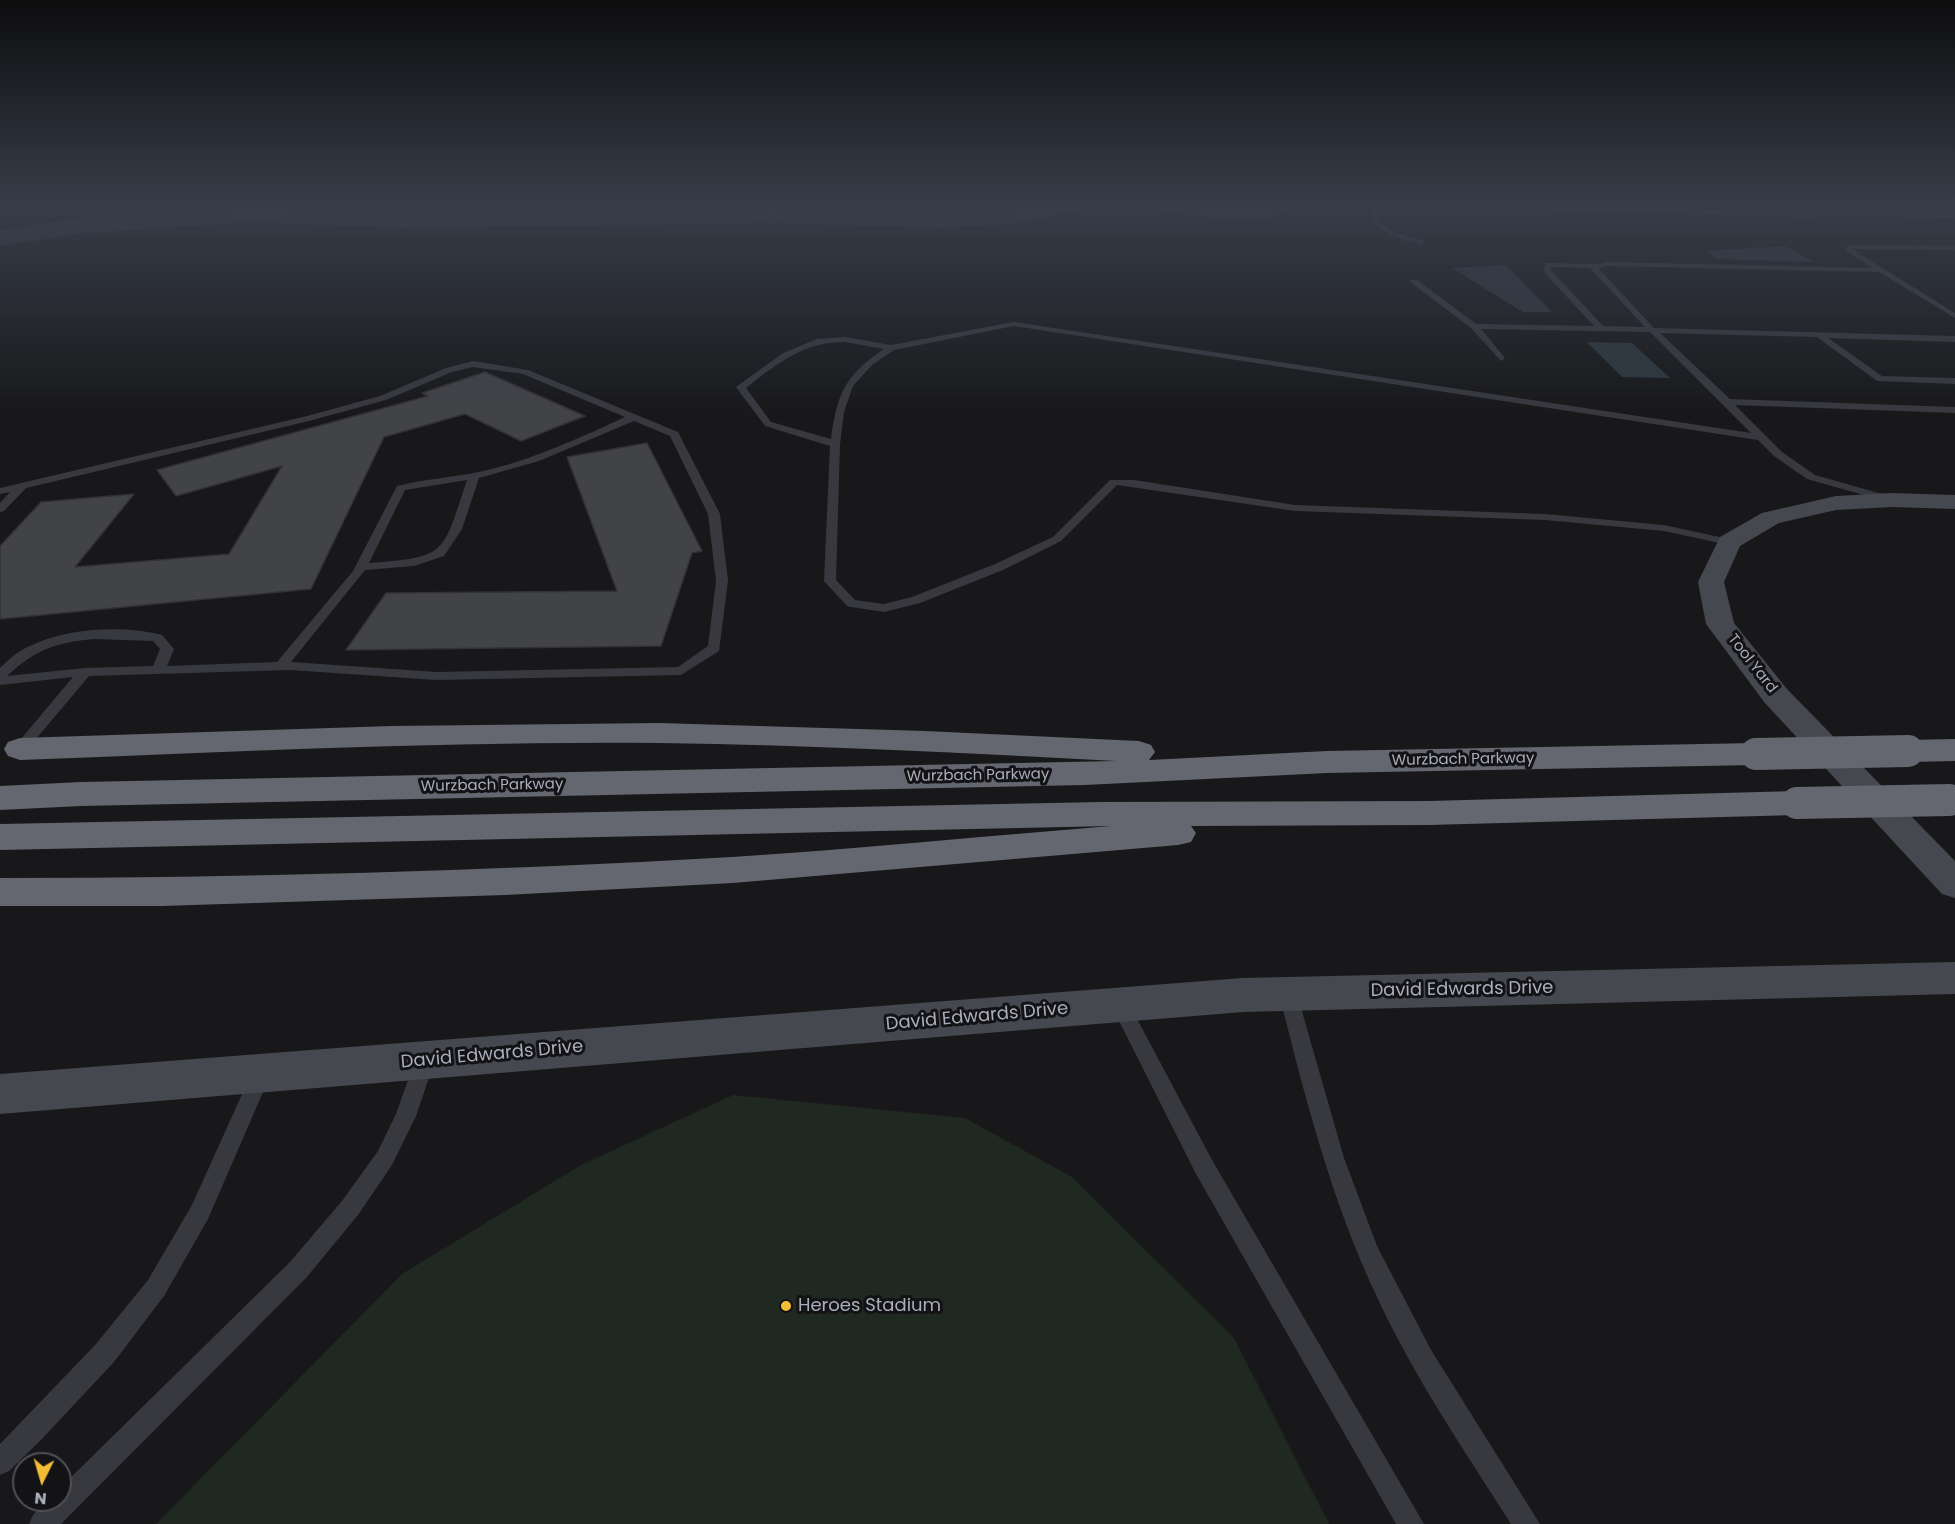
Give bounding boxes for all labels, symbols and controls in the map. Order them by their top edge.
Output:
street label: Tool Yard [1723,631,1781,697]
street label: Wurzbach Parkway [1392,750,1534,770]
street label: Wurzbach Parkway [907,766,1049,786]
street label: Wurzbach Parkway [421,776,563,796]
street label: David Edwards Drive [1370,978,1554,1002]
street label: David Edwards Drive [885,998,1069,1036]
street label: David Edwards Drive [400,1036,584,1074]
place label: Heroes Stadium [798,1295,941,1317]
marker: Heroes Stadium [779,1299,793,1313]
north arrow [12,1452,72,1512]
text: N [34,1486,48,1510]

